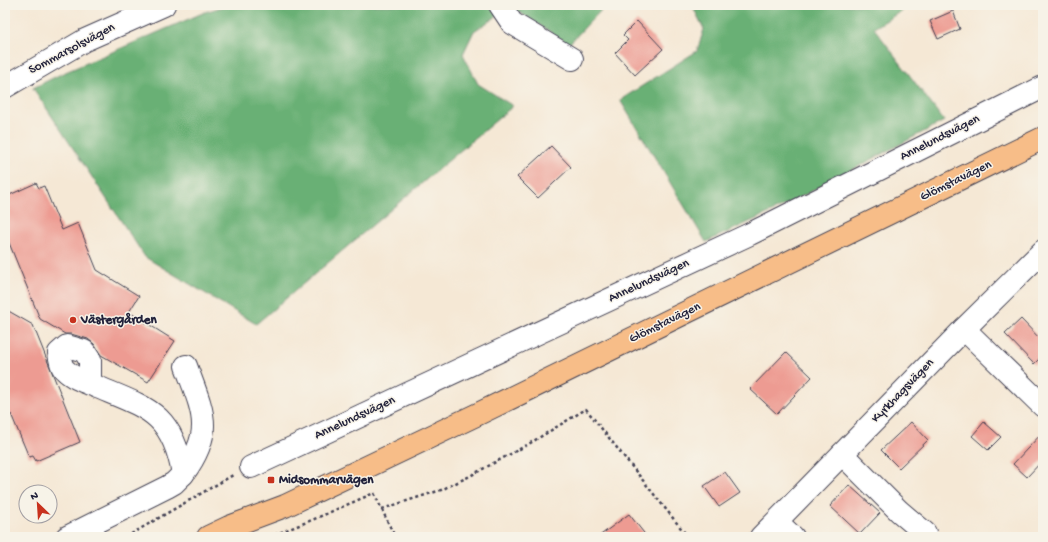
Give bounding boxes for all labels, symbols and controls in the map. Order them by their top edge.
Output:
street label: Sommarsolsvägen [26,20,118,78]
street label: Annelundsvägen [898,111,983,165]
street label: Glömstavägen [918,157,995,205]
street label: Annelundsvägen [606,255,693,306]
street label: Glömstavägen [627,299,704,347]
place label: Västergården [80,312,157,328]
marker: Västergården [68,315,78,325]
street label: Kyrkhagsvägen [869,355,938,426]
street label: Annelundsvägen [312,392,399,443]
place label: Midsommarvägen [279,473,374,488]
marker: Midsommarvägen [266,475,276,485]
north arrow [18,484,58,524]
text: N [29,490,40,504]

